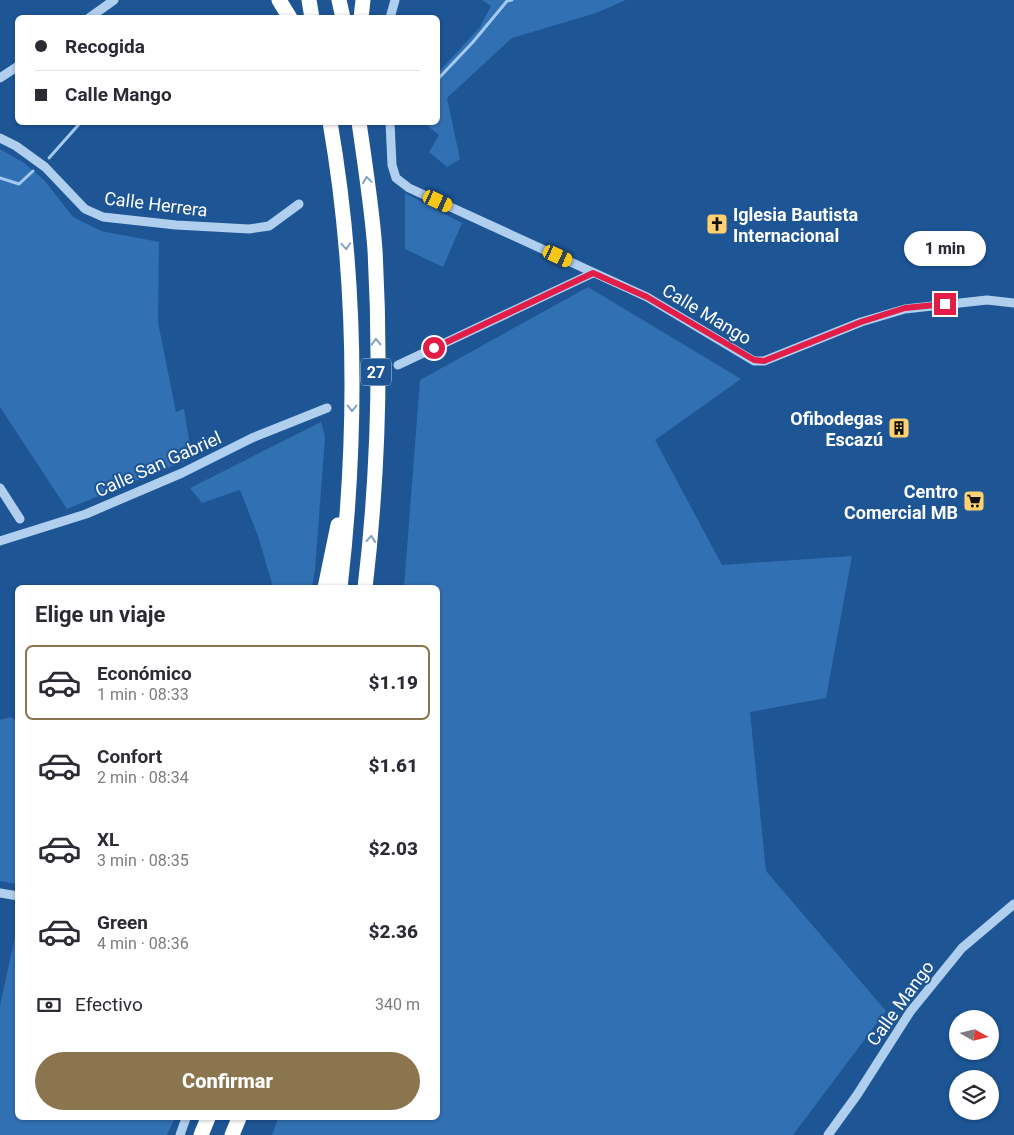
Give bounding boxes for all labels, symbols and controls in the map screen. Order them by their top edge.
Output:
text: Recogida [65,35,145,58]
text: Calle Mango [65,83,172,106]
one-way arrow [362,175,373,183]
street label: Calle Herrera [103,187,209,221]
car [421,188,454,214]
place label: Iglesia Bautista Internacional [733,204,859,246]
church icon: Iglesia Bautista Internacional [705,212,729,236]
callout: 1 min [904,232,986,266]
text: 1 min [925,239,965,258]
one-way arrow [340,242,351,250]
car [541,243,574,269]
street label: Calle Mango [659,279,755,349]
route end [934,293,956,315]
one-way arrow [371,337,382,345]
route start [423,337,445,359]
road number: 27 [361,358,391,386]
one-way arrow [347,404,357,412]
place label: Ofibodegas Escazú [790,408,883,450]
building icon: Ofibodegas Escazú [887,416,911,440]
street label: Calle San Gabriel [92,427,224,501]
place label: Centro Comercial MB [844,481,958,523]
supermarket icon: Centro Comercial MB [962,489,986,513]
one-way arrow [365,535,376,543]
text: Elige un viaje [35,602,165,627]
icon: car [37,660,82,705]
text: Económico [97,662,192,685]
text: $1.19 [369,671,418,694]
text: 1 min · 08:33 [97,685,189,704]
icon: car [37,743,82,788]
text: Confort [97,745,162,768]
text: $1.61 [369,754,418,777]
text: 2 min · 08:34 [97,768,189,787]
icon: car [37,826,82,871]
text: XL [97,828,119,851]
text: $2.03 [369,837,418,860]
text: 3 min · 08:35 [97,851,189,870]
icon: car [37,909,82,954]
text: Green [97,911,148,934]
text: $2.36 [369,920,418,943]
text: 4 min · 08:36 [97,934,189,953]
street label: Calle Mango [862,956,938,1050]
icon: cash [35,991,63,1019]
text: Efectivo [75,993,143,1016]
text: 340 m [375,995,420,1014]
north arrow [949,1010,999,1060]
map controls [949,1010,999,1120]
button: Confirmar [35,1052,420,1110]
button: layers [949,1070,999,1120]

